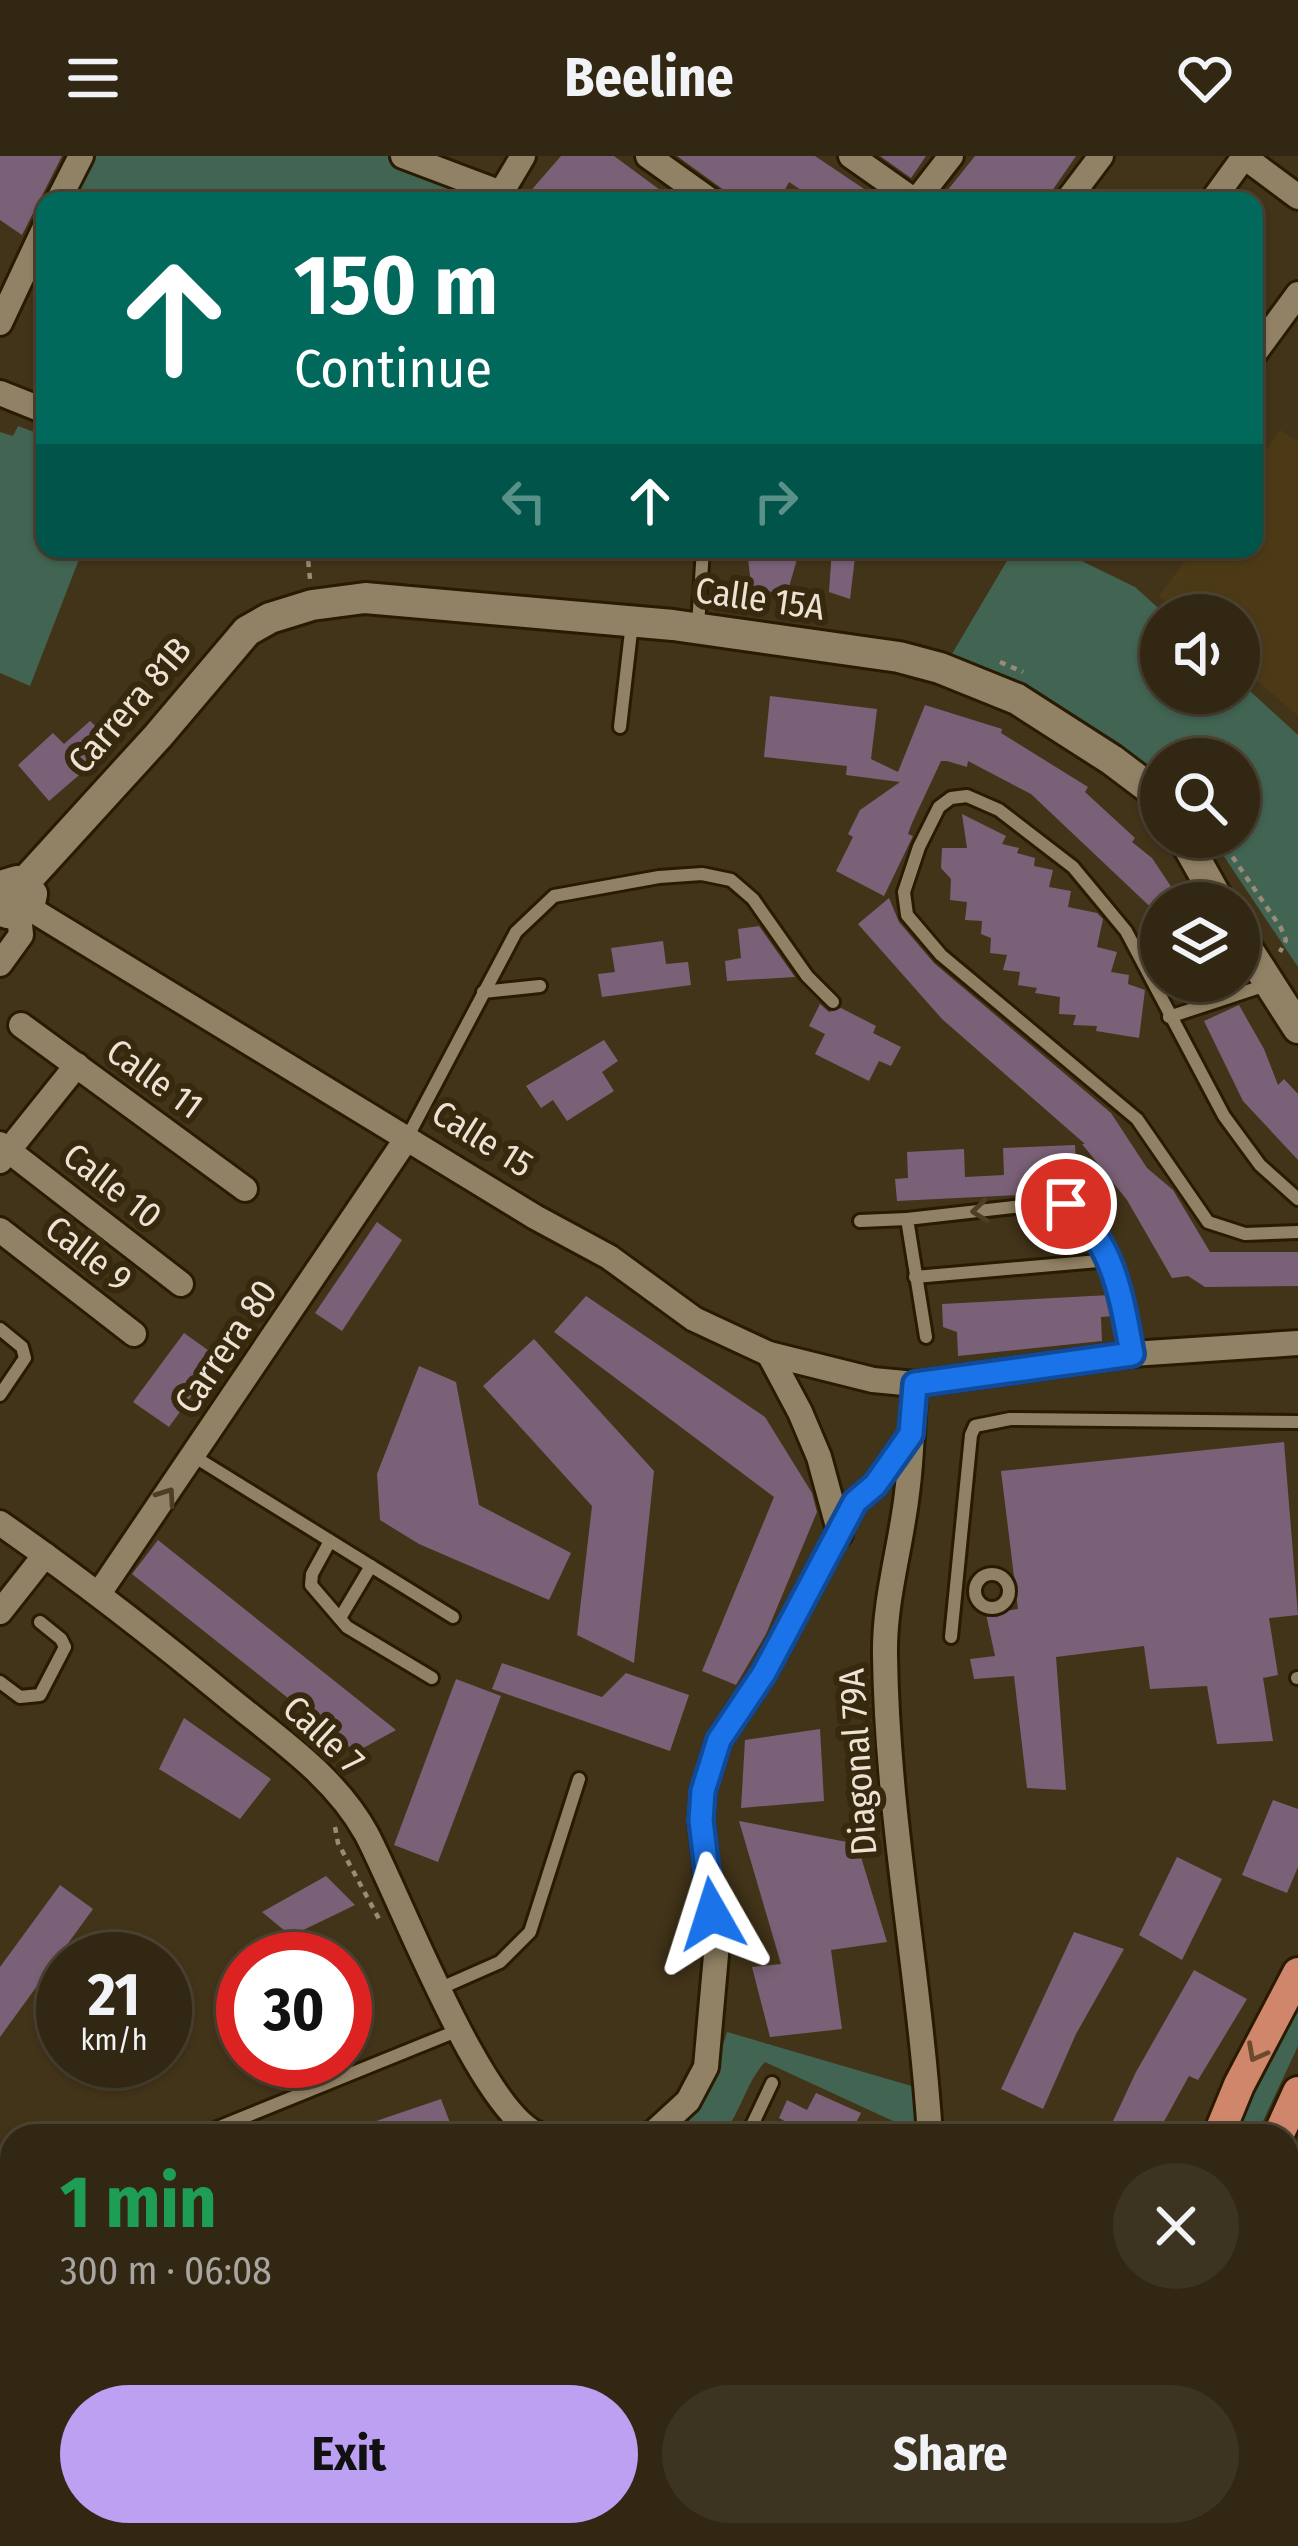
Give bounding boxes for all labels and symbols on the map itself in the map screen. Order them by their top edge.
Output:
street label: Calle 15A [693,568,827,630]
street label: Carrera 81B [59,629,201,783]
street label: Calle 11 [98,1029,211,1128]
street label: Calle 15 [424,1091,541,1187]
street label: Calle 10 [54,1134,170,1238]
pin [1015,1153,1117,1255]
one-way arrow [970,1198,990,1224]
street label: Calle 9 [36,1206,140,1301]
street label: Carrera 80 [165,1271,287,1422]
one-way arrow [153,1488,175,1510]
street label: Diagonal 79A [830,1667,886,1857]
street label: Calle 7 [274,1686,373,1783]
position arrow [649,1851,775,1977]
speed limit sign: 30 [216,1932,372,2088]
one-way arrow [1247,2041,1270,2062]

